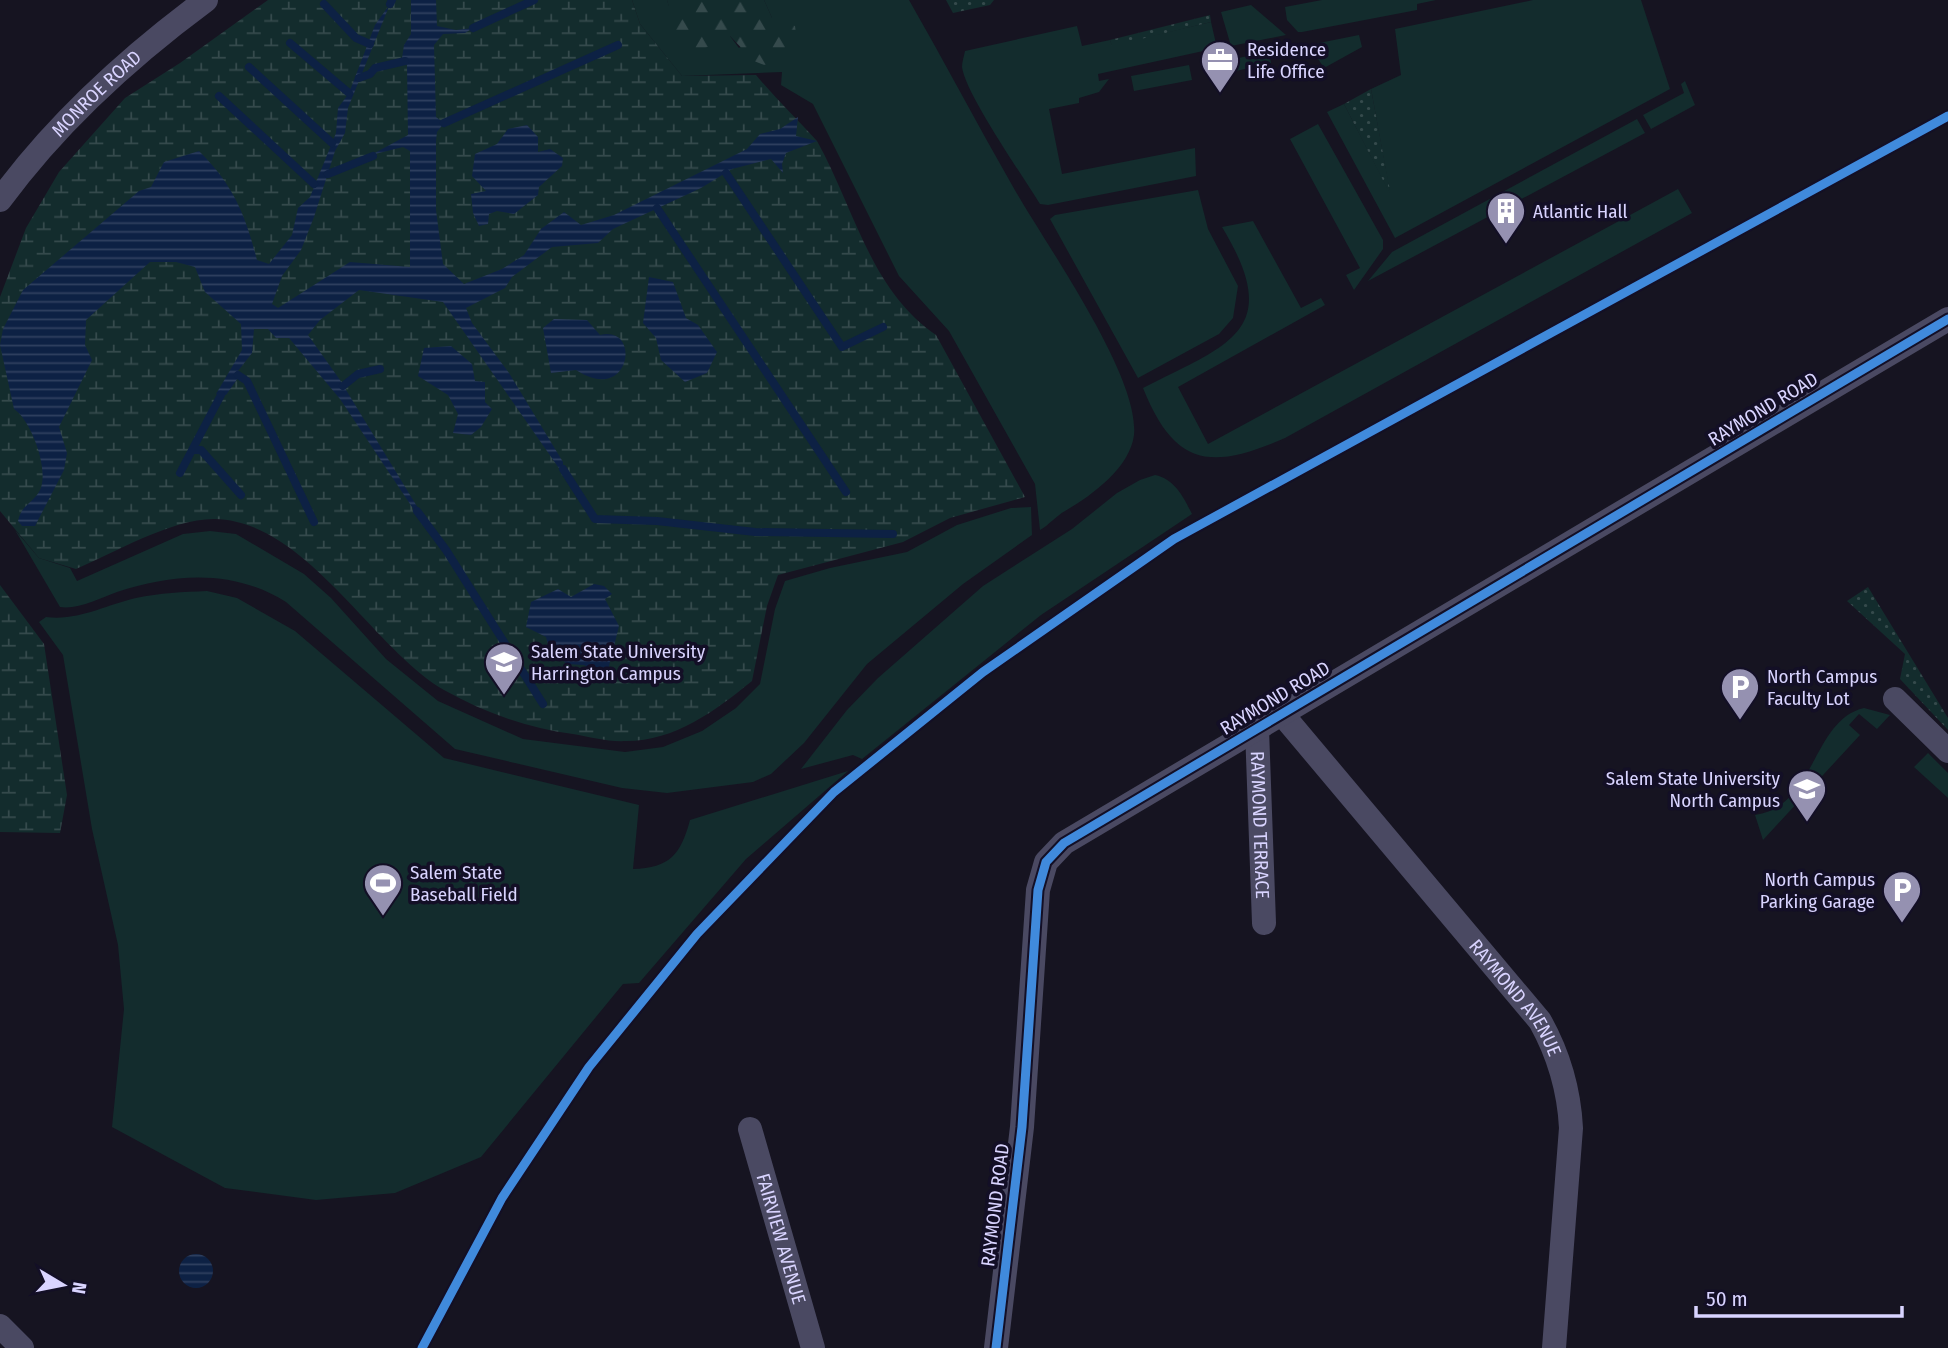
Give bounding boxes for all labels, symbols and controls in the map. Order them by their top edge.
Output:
place label: Residence Life Office [1247,38,1326,83]
office icon: Residence Life Office [1199,39,1241,94]
street label: MONROE ROAD [46,45,146,141]
building icon: Atlantic Hall [1485,190,1527,245]
place label: Atlantic Hall [1533,200,1628,223]
street label: RAYMOND ROAD [1704,367,1822,451]
place label: Salem State University Harrington Campus [531,640,706,685]
school or university icon: Salem State University Harrington Campus [483,641,525,696]
street label: RAYMOND ROAD [1216,656,1334,740]
place label: North Campus Faculty Lot [1767,665,1877,710]
parking icon: North Campus Faculty Lot [1719,666,1761,721]
street label: RAYMOND TERRACE [1246,751,1275,899]
place label: Salem State University North Campus [1606,767,1781,812]
school or university icon: Salem State University North Campus [1786,768,1828,823]
place label: Salem State Baseball Field [410,861,518,906]
sports icon: Salem State Baseball Field [362,862,404,917]
place label: North Campus Parking Garage [1760,868,1875,913]
parking icon: North Campus Parking Garage [1881,869,1923,924]
street label: RAYMOND AVENUE [1465,934,1567,1059]
street label: RAYMOND ROAD [976,1142,1014,1268]
street label: FAIRVIEW AVENUE [752,1171,811,1307]
north arrow [28,1250,98,1320]
scale bar [1696,1274,1902,1318]
text: N [67,1280,92,1295]
text: 50 m [1706,1286,1748,1312]

